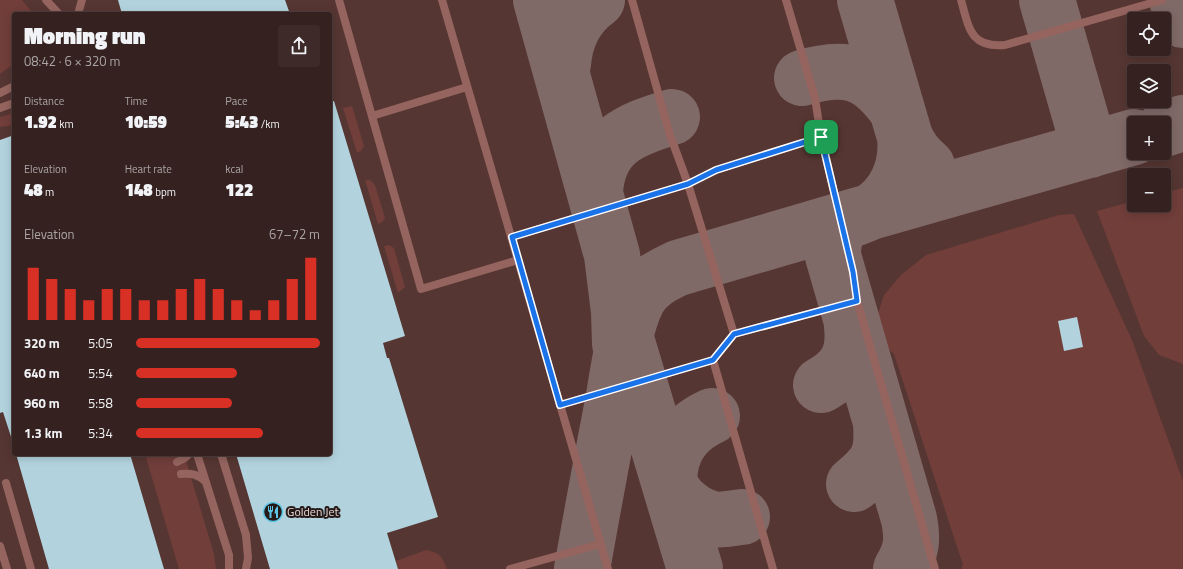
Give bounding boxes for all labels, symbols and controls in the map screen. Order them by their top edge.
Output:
map controls [1127,12,1171,212]
button: locate [1127,12,1171,56]
text: Morning run [24,19,146,53]
button: share [278,25,320,67]
text: 08:42 · 6 × 320 m [24,51,120,71]
button: layers [1127,64,1171,108]
text: Distance [24,93,64,109]
text: Time [125,93,148,109]
text: Pace [225,93,248,109]
text: 1.92 [24,109,57,135]
text: 10:59 [125,109,167,135]
text: 5:43 [225,109,258,135]
text: km [57,116,74,132]
text: /km [258,116,280,132]
button: + [1127,116,1171,160]
pin [804,120,838,154]
icon: arrive [810,126,832,148]
text: Elevation [24,161,67,177]
text: Heart rate [125,161,172,177]
text: kcal [225,161,243,177]
button: − [1127,168,1171,212]
text: 48 [24,177,43,203]
text: 148 [125,177,153,203]
text: 122 [225,177,253,203]
text: m [43,184,54,200]
text: bpm [153,184,176,200]
text: Elevation [24,224,75,244]
text: 67–72 m [269,224,320,244]
text: 320 m [24,333,60,353]
text: 5:05 [88,333,113,353]
text: 640 m [24,363,60,383]
text: 5:54 [88,363,113,383]
text: 960 m [24,393,60,413]
text: 5:58 [88,393,113,413]
text: 1.3 km [24,423,62,443]
text: 5:34 [88,423,113,443]
restaurant icon: Golden Jet [262,501,284,523]
place label: Golden Jet [287,502,339,521]

